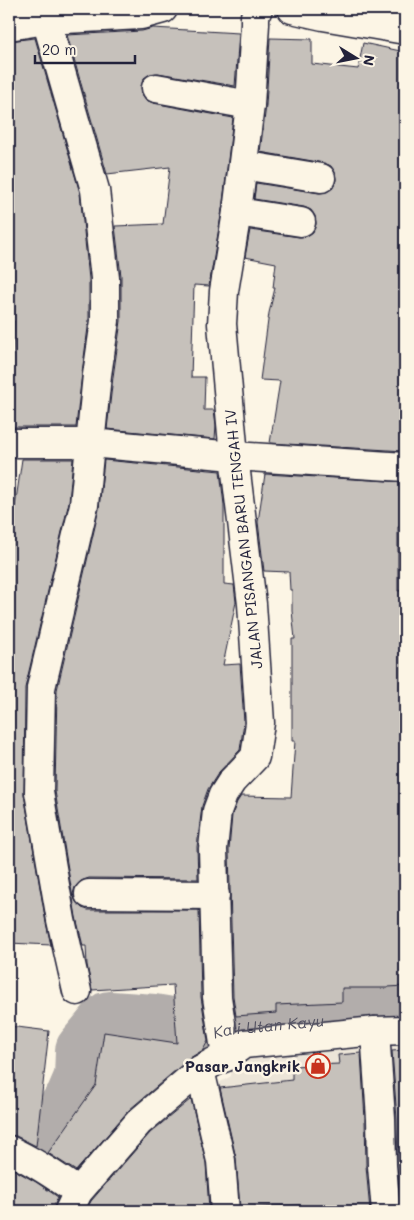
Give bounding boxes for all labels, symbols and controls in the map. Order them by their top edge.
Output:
scale bar [35,32,135,64]
north arrow [332,32,382,82]
text: 20 m [42,39,76,59]
text: N [359,53,380,67]
street label: JALAN PISANGAN BARU TENGAH IV [219,408,267,670]
water label: Kali Utan Kayu [210,1009,325,1042]
shop icon: Pasar Jangkrik [305,1053,331,1079]
place label: Pasar Jangkrik [185,1056,300,1076]

